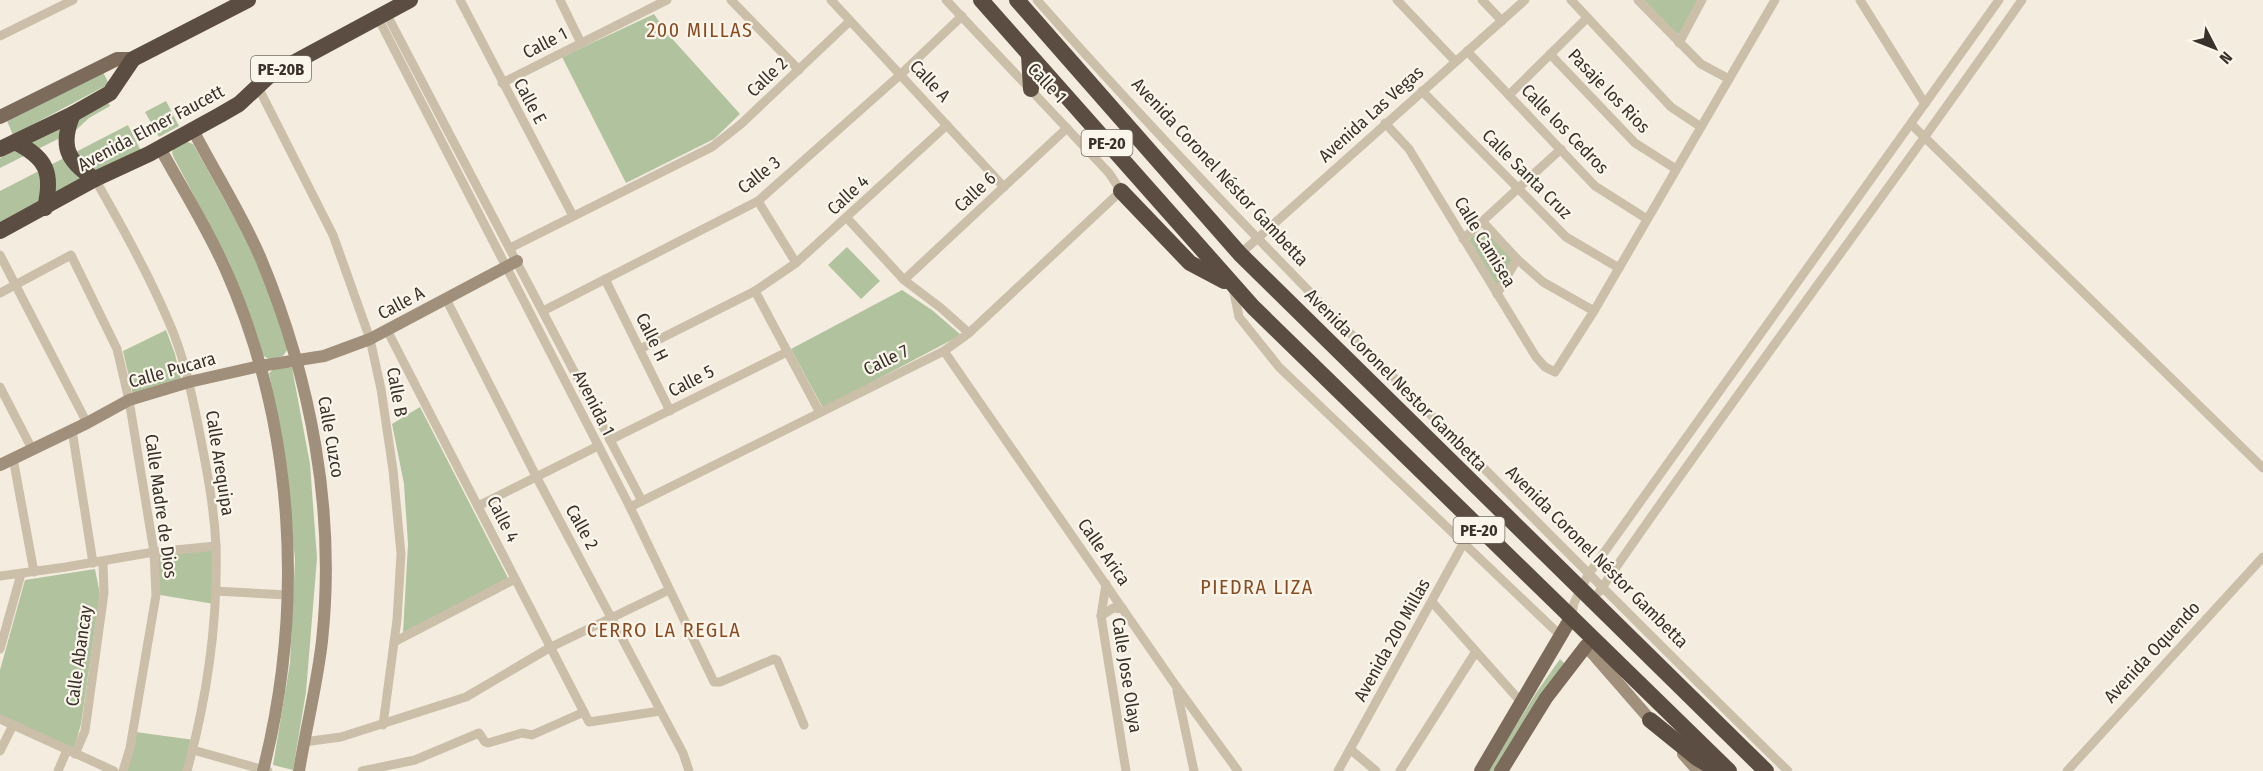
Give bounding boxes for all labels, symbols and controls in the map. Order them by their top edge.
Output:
district label: 200 MILLAS [647,18,753,42]
north arrow [2185,18,2245,78]
street label: Calle 1 [519,22,571,64]
street label: Pasaje los Rios [1563,44,1655,138]
text: N [2216,48,2236,68]
street label: Calle 2 [742,52,792,102]
street label: Calle A [905,55,955,107]
road number: PE-20B [251,56,311,82]
street label: Calle 1 [1023,58,1071,108]
street label: Avenida Las Vegas [1314,61,1428,167]
street label: Avenida Coronel Néstor Gambetta [1127,73,1313,271]
street label: Calle E [509,74,551,128]
street label: Calle los Cedros [1517,79,1614,179]
street label: Avenida Elmer Faucett [74,80,228,176]
street label: Calle Santa Cruz [1478,125,1576,223]
road number: PE-20 [1082,130,1132,156]
street label: Calle 3 [733,151,785,199]
street label: Calle 6 [950,167,1000,217]
street label: Calle 4 [823,170,874,220]
street label: Calle Camisea [1449,193,1521,291]
street label: Calle A [374,281,429,324]
street label: Avenida Coronel Nestor Gambetta [1300,284,1492,476]
street label: Calle H [631,309,673,365]
street label: Calle 7 [860,340,912,380]
street label: Calle Pucara [126,347,218,393]
street label: Calle 5 [664,360,718,402]
street label: Calle B [382,365,412,419]
street label: Avenida 1 [568,367,620,439]
street label: Calle Cuzco [313,395,349,479]
street label: Calle Arequipa [201,409,239,517]
street label: Calle Madre de Dios [140,433,182,580]
street label: Avenida Coronel Néstor Gambetta [1501,461,1693,653]
street label: Calle 4 [482,492,524,546]
street label: Calle 2 [561,501,603,553]
street label: Calle Arica [1073,514,1135,590]
road number: PE-20 [1454,517,1504,543]
street label: Avenida 200 Millas [1349,574,1435,705]
district label: PIEDRA LIZA [1200,575,1314,599]
street label: Avenida Oquendo [2099,597,2205,707]
street label: Calle Abancay [61,604,97,708]
street label: Calle Jose Olaya [1107,616,1147,734]
district label: CERRO LA REGLA [587,618,741,642]

